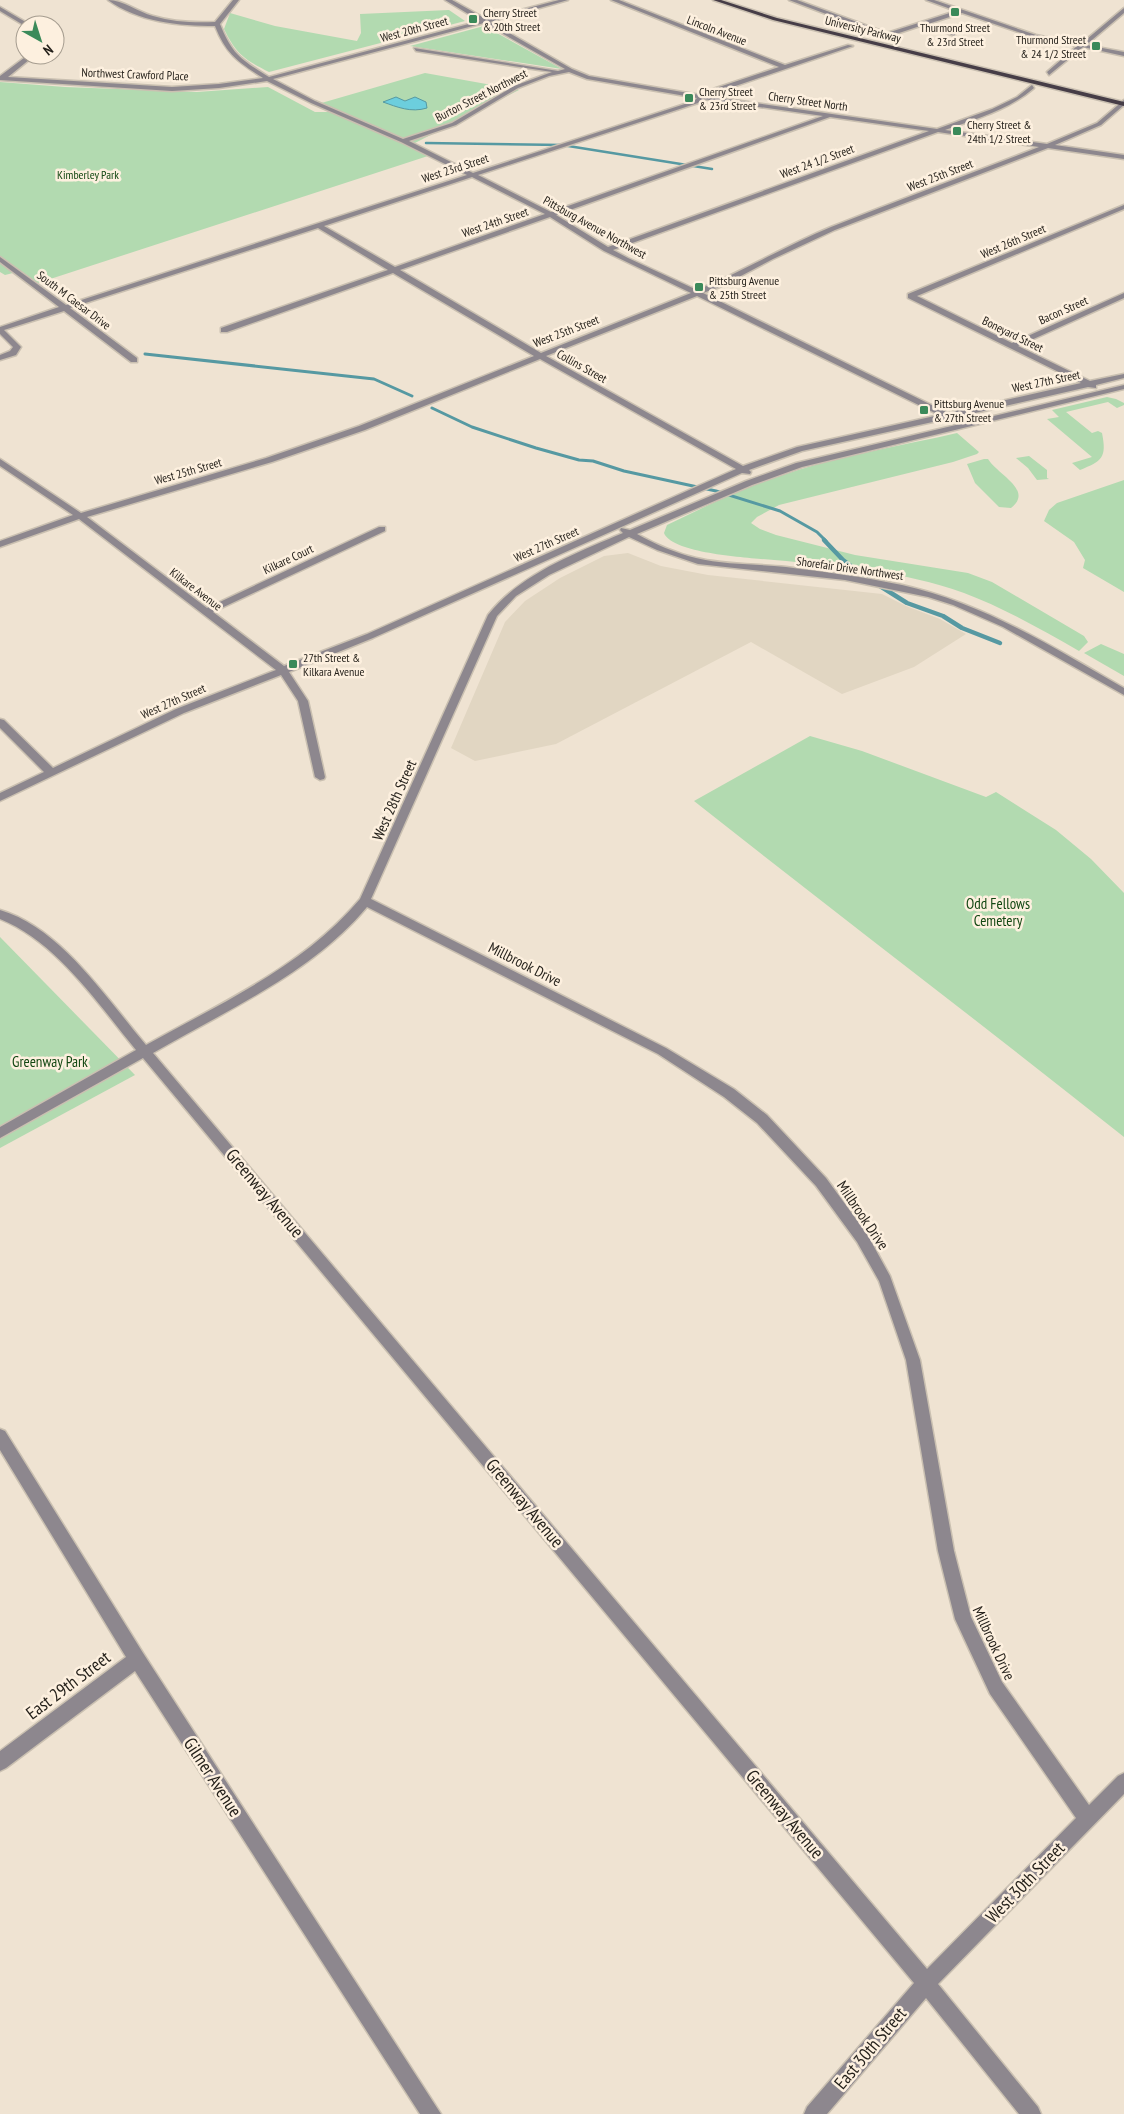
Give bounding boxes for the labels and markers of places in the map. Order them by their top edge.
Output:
place label: Cherry Street & 20th Street [483,5,541,34]
marker: Thurmond Street & 23rd Street [949,6,961,18]
marker: Cherry Street & 20th Street [467,13,479,25]
place label: Thurmond Street & 23rd Street [920,20,991,49]
place label: Thurmond Street & 24 1/2 Street [1016,32,1087,61]
marker: Thurmond Street & 24 1/2 Street [1090,40,1102,52]
place label: Cherry Street & 23rd Street [699,84,757,113]
marker: Cherry Street & 23rd Street [683,92,695,104]
place label: Cherry Street & 24th 1/2 Street [967,117,1031,146]
marker: Cherry Street & 24th 1/2 Street [951,125,963,137]
place label: Pittsburg Avenue & 25th Street [709,273,779,302]
marker: Pittsburg Avenue & 25th Street [693,281,705,293]
place label: Pittsburg Avenue & 27th Street [934,396,1004,425]
marker: Pittsburg Avenue & 27th Street [918,404,930,416]
place label: 27th Street & Kilkara Avenue [303,650,364,679]
marker: 27th Street & Kilkara Avenue [287,658,299,670]

